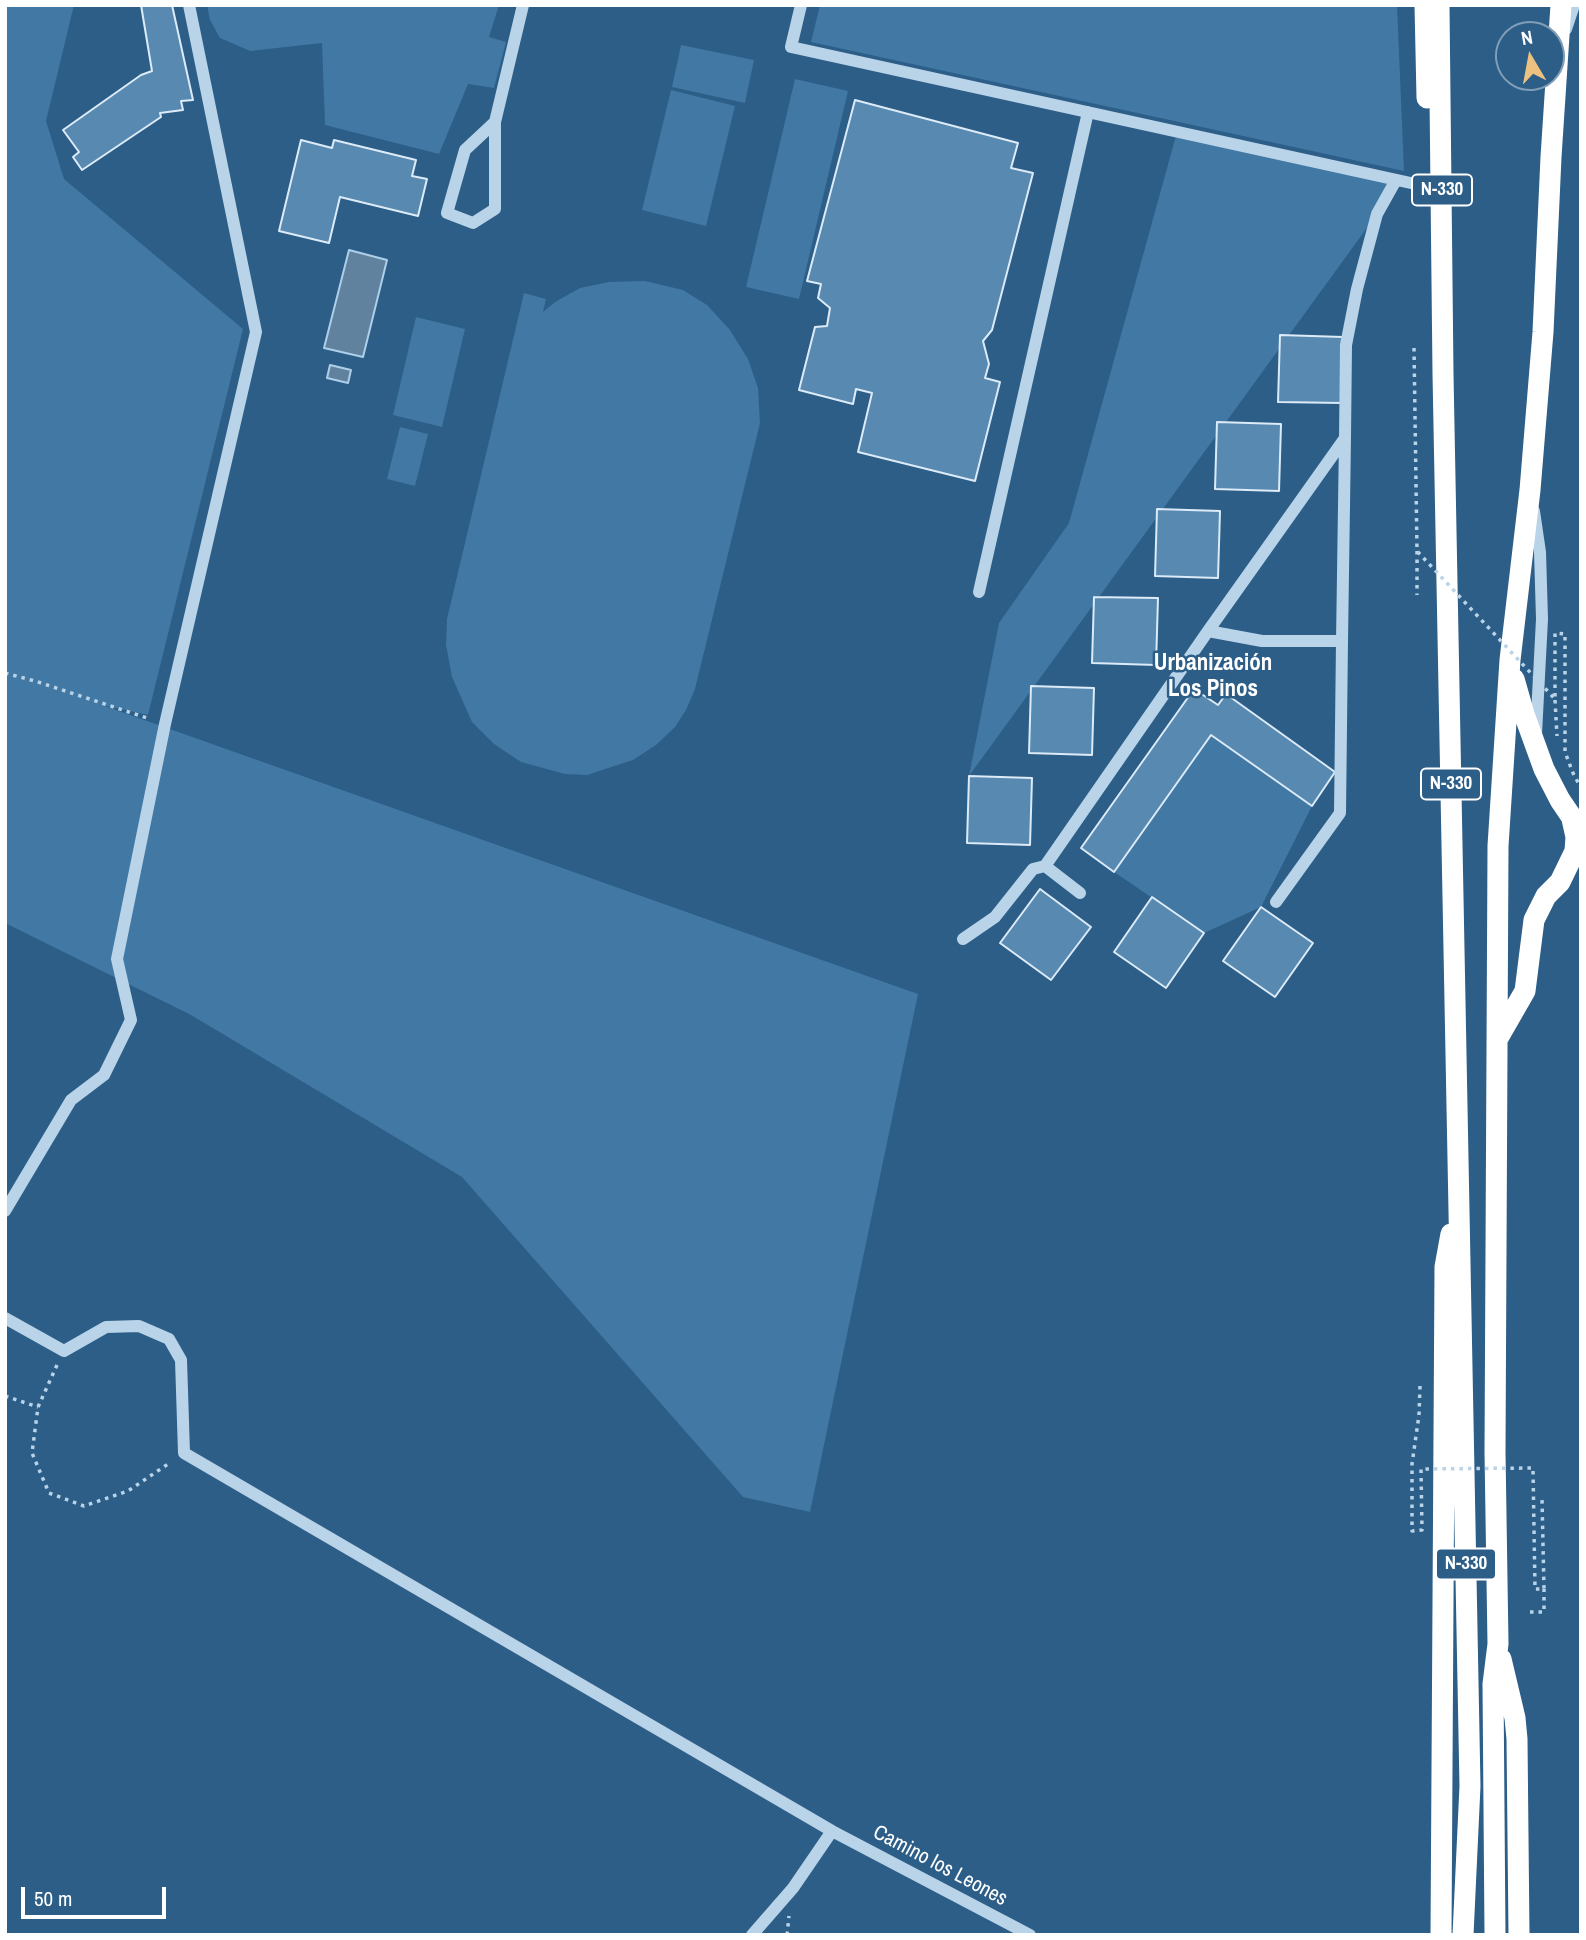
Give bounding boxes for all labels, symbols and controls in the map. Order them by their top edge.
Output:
north arrow [1495,21,1565,91]
text: N [1519,24,1534,51]
road number: N-330 [1412,174,1472,206]
district label: Urbanización Los Pinos [1154,650,1272,704]
road number: N-330 [1421,768,1481,800]
road number: N-330 [1436,1548,1496,1580]
street label: Camino los Leones [869,1820,1011,1912]
scale bar [24,1874,170,1918]
text: 50 m [34,1884,72,1913]

